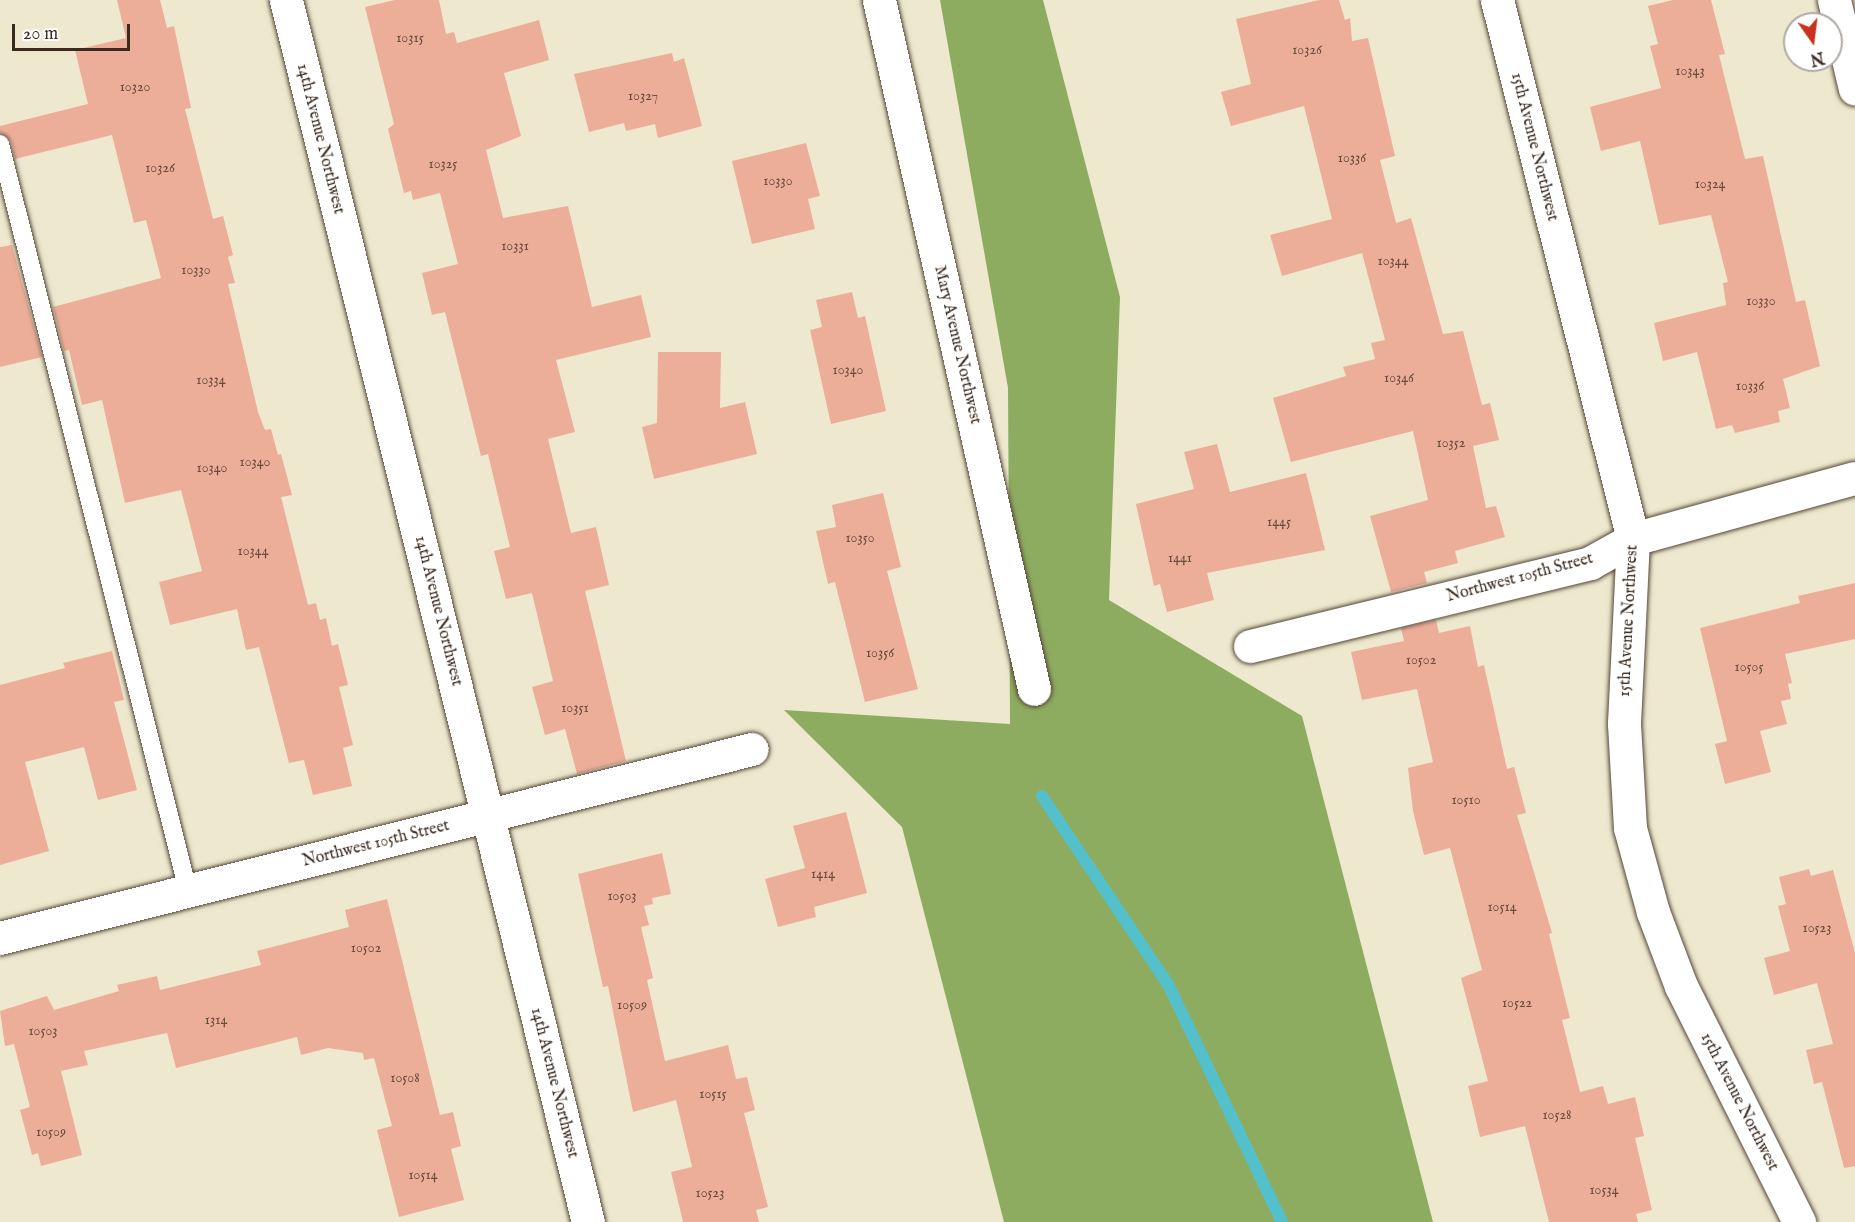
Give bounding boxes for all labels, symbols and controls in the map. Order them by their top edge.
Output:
scale bar [15,12,134,50]
north arrow [1783,12,1843,72]
text: 20 m [23,23,58,46]
house number: 10315 [396,30,424,46]
house number: 10326 [1292,42,1322,58]
text: N [1808,46,1826,69]
street label: 14th Avenue Northwest [292,62,348,216]
house number: 10343 [1675,63,1705,79]
street label: 15th Avenue Northwest [1506,71,1562,223]
house number: 10320 [120,79,150,95]
house number: 10327 [628,88,658,104]
house number: 10336 [1338,150,1366,166]
house number: 10325 [429,156,457,172]
house number: 10326 [145,160,175,176]
house number: 10330 [763,173,793,189]
house number: 10324 [1695,176,1725,192]
house number: 10331 [501,238,529,254]
house number: 10344 [1378,253,1408,269]
house number: 10330 [181,262,211,278]
street label: Mary Avenue Northwest [929,264,985,426]
house number: 10330 [1746,293,1776,309]
house number: 10340 [833,362,863,378]
house number: 10346 [1384,370,1414,386]
house number: 10334 [196,372,226,388]
house number: 10336 [1736,378,1764,394]
house number: 10352 [1437,435,1465,451]
house number: 10340 [240,454,270,470]
house number: 10340 [197,460,227,476]
house number: 1445 [1267,514,1291,530]
house number: 10350 [845,530,875,546]
street label: 14th Avenue Northwest [410,534,466,688]
house number: 10344 [238,543,268,559]
street label: 15th Avenue Northwest [1615,545,1643,697]
street label: Northwest 105th Street [1445,549,1595,607]
house number: 1441 [1168,550,1192,566]
house number: 10356 [866,645,894,661]
house number: 10502 [1406,652,1436,668]
house number: 10505 [1735,659,1763,675]
house number: 10351 [561,700,589,716]
house number: 10510 [1451,792,1481,808]
street label: Northwest 105th Street [301,816,451,872]
house number: 1414 [811,866,835,882]
house number: 10503 [607,888,637,904]
house number: 10514 [1487,899,1517,915]
house number: 10523 [1803,920,1831,936]
house number: 10502 [351,940,381,956]
house number: 10522 [1502,995,1532,1011]
house number: 10509 [617,997,647,1013]
street label: 14th Avenue Northwest [526,1006,582,1160]
house number: 1314 [205,1012,227,1028]
house number: 10503 [28,1023,58,1039]
street label: 15th Avenue Northwest [1696,1030,1782,1174]
house number: 10508 [390,1070,420,1086]
house number: 10515 [699,1086,727,1102]
house number: 10528 [1542,1107,1572,1123]
house number: 10509 [36,1124,66,1140]
house number: 10514 [408,1167,438,1183]
house number: 10534 [1589,1182,1619,1198]
house number: 10523 [696,1185,724,1201]

